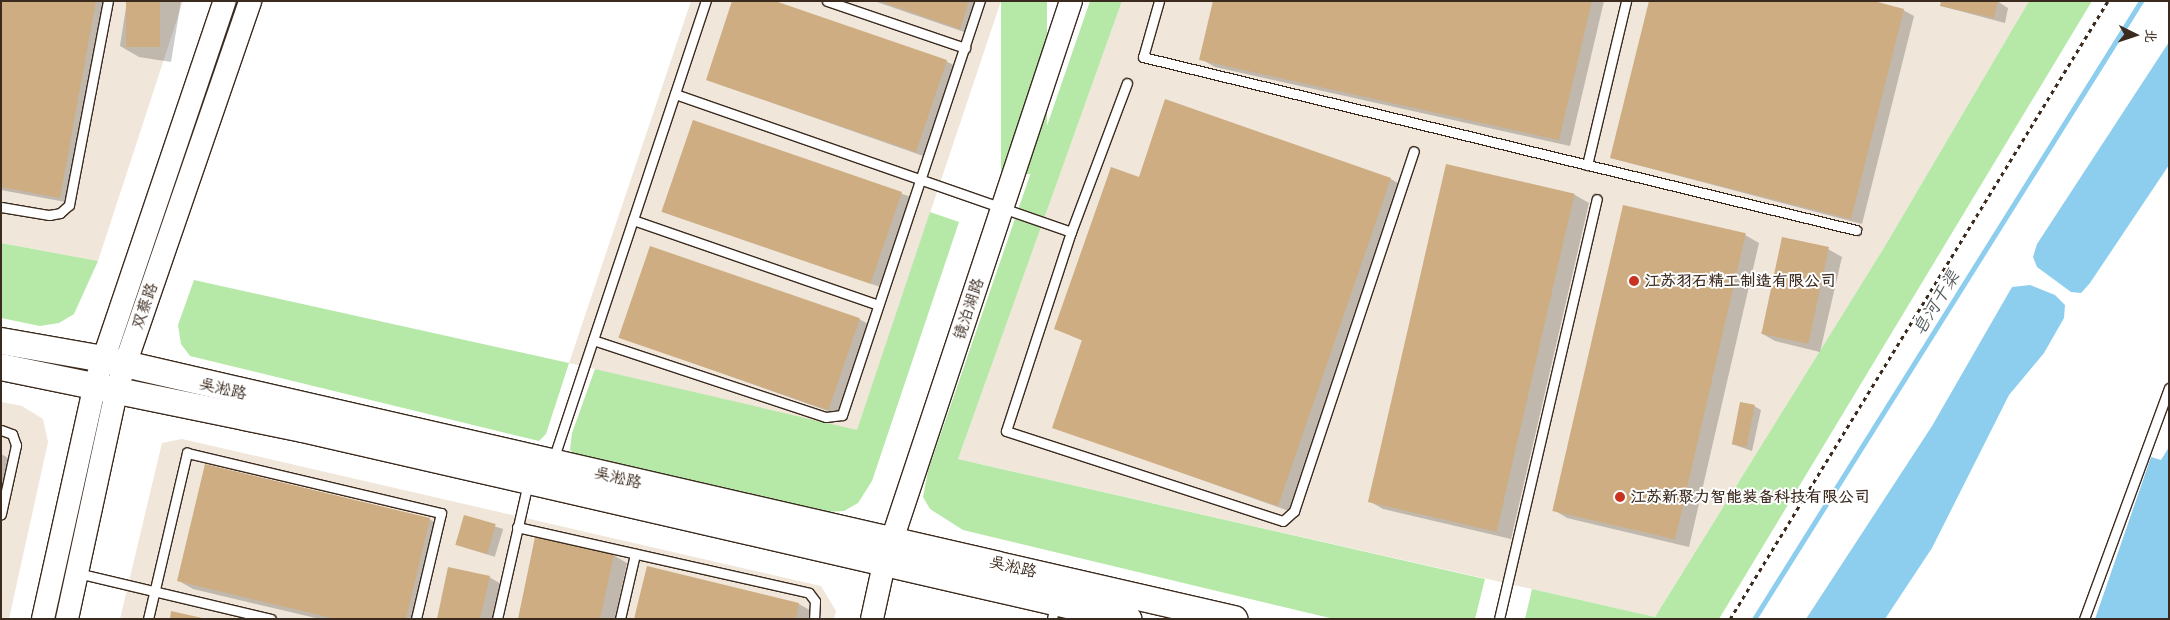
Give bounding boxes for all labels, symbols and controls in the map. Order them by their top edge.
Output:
north arrow [2110,10,2160,60]
text: 北 [2138,28,2163,44]
water label: 皂河干渠 [1908,267,1964,339]
place label: 江苏羽石精工制造有限公司 [1644,271,1836,291]
marker: 江苏羽石精工制造有限公司 [1628,275,1640,287]
street label: 镜泊湖路 [950,276,988,342]
street label: 双蔡路 [128,280,162,332]
street label: 吴淞路 [197,374,249,404]
street label: 吴淞路 [592,463,644,493]
place label: 江苏新聚力智能装备科技有限公司 [1630,487,1870,507]
marker: 江苏新聚力智能装备科技有限公司 [1614,491,1626,503]
street label: 吴淞路 [987,552,1039,582]

